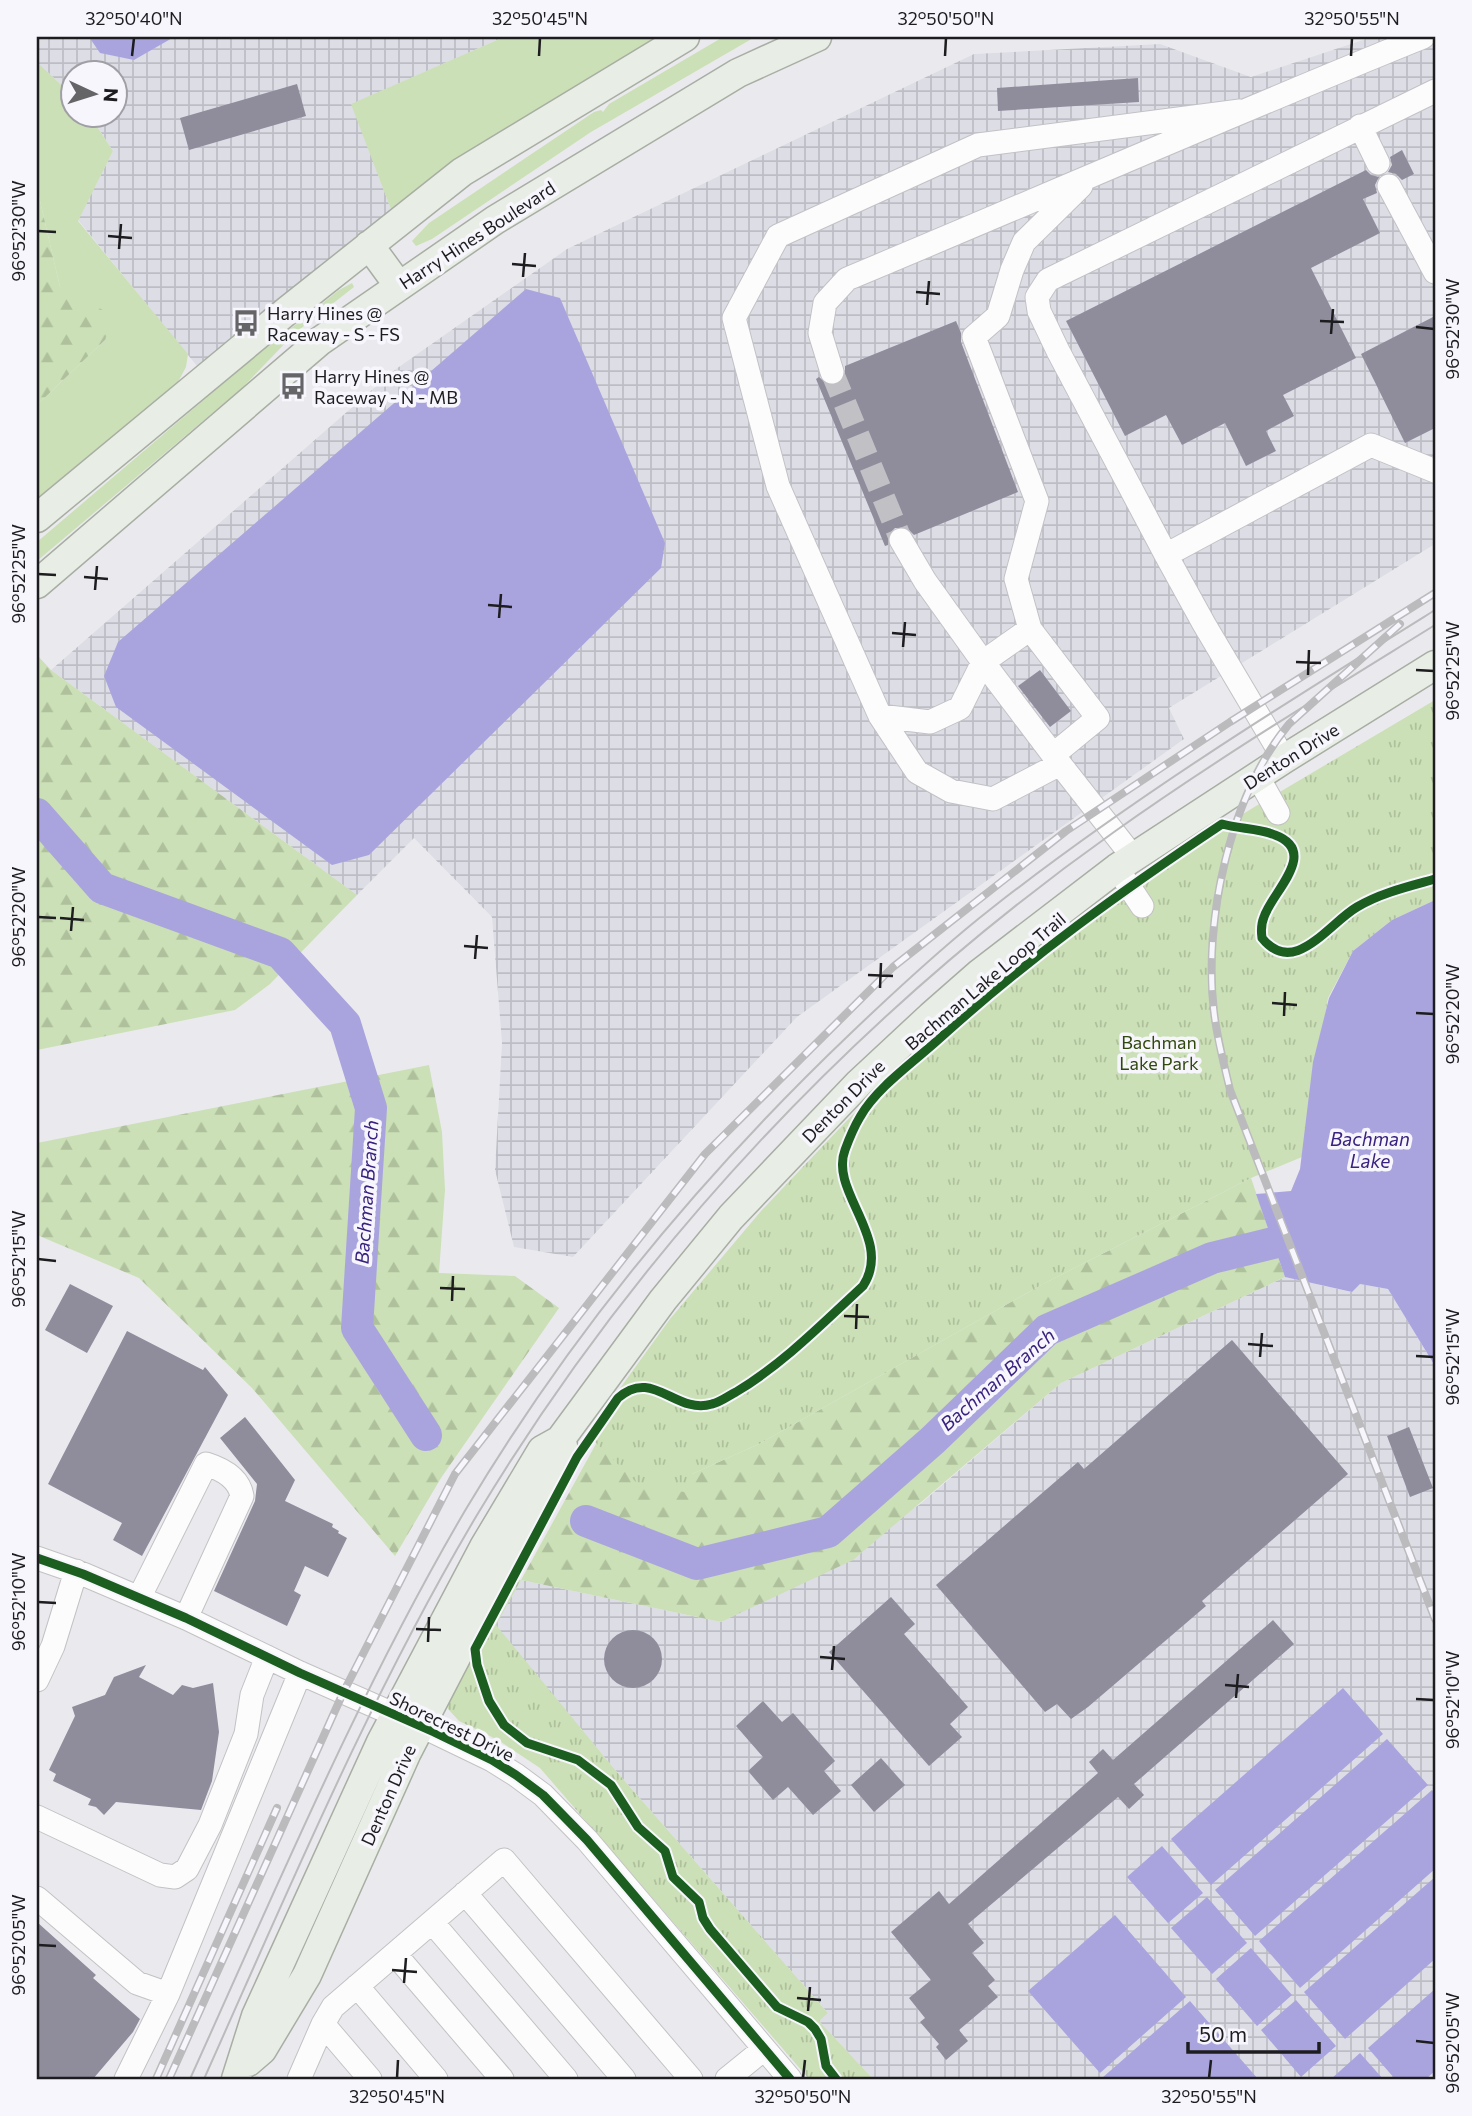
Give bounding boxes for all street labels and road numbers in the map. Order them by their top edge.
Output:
street label: Harry Hines Boulevard [395,176,559,294]
street label: Denton Drive [1239,718,1343,794]
street label: Bachman Lake Loop Trail [900,907,1070,1055]
street label: Denton Drive [797,1055,889,1147]
street label: Shorecrest Drive [386,1686,518,1766]
street label: Denton Drive [356,1741,420,1849]

